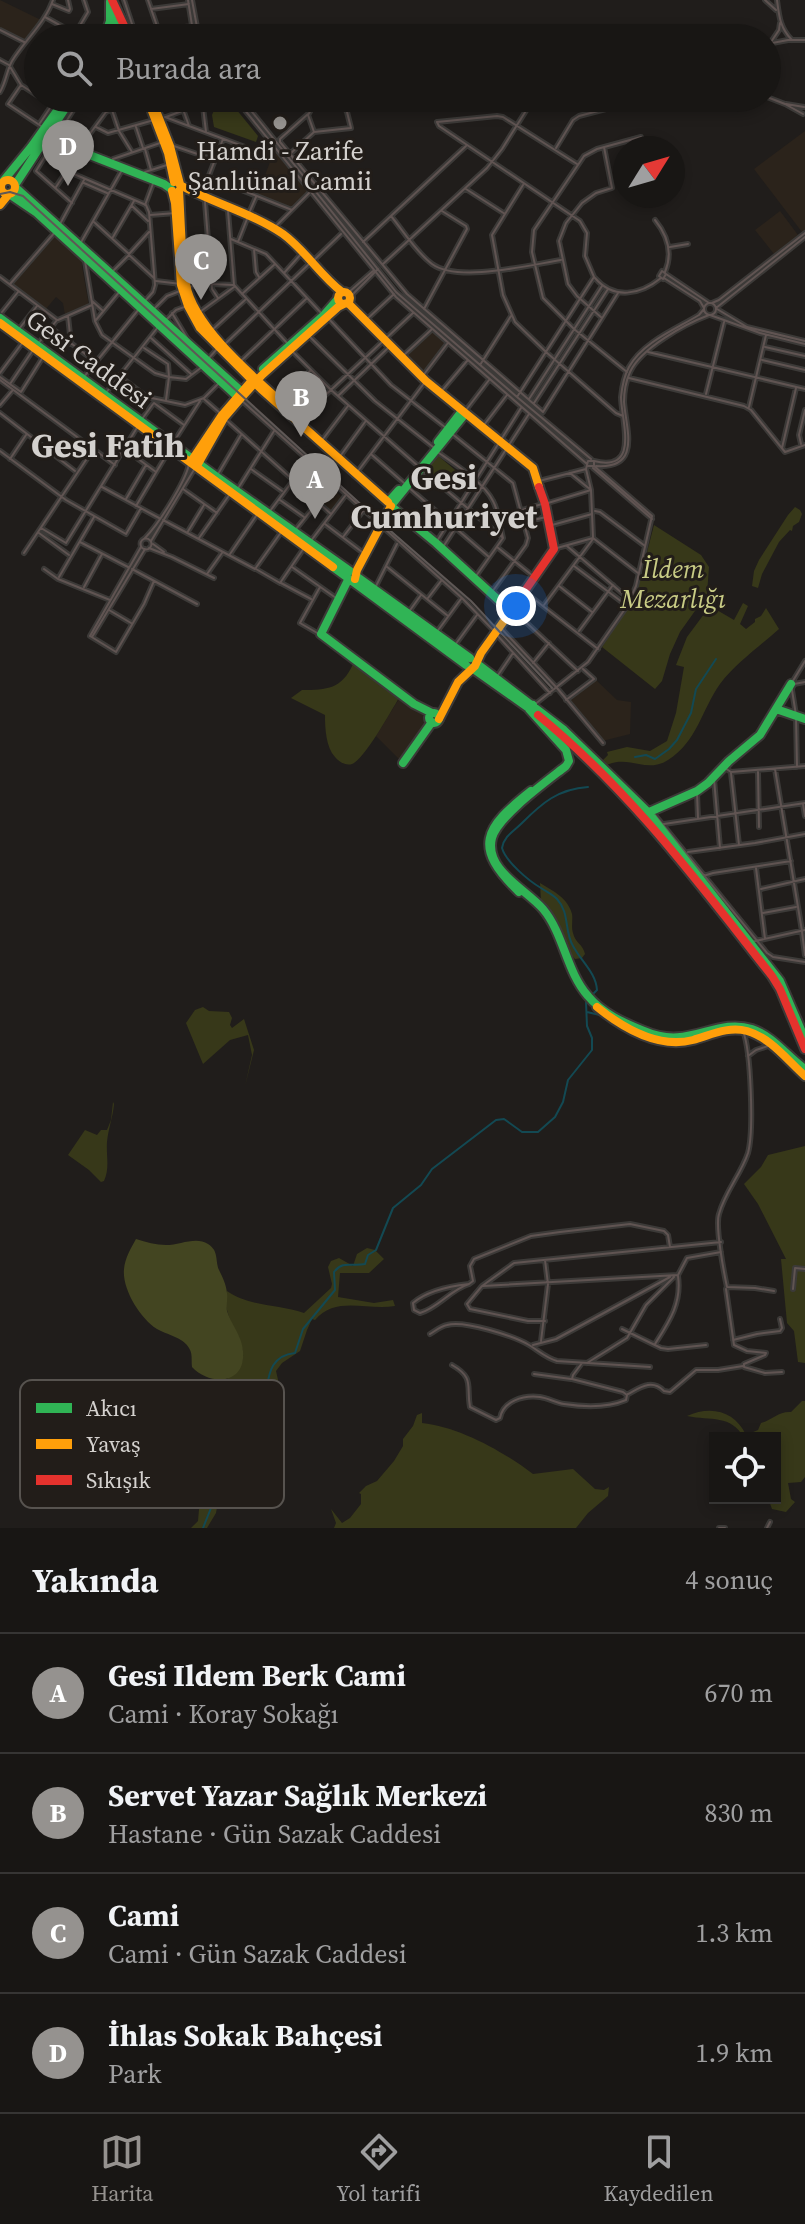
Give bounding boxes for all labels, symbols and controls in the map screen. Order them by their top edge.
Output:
search box [24,24,781,112]
icon: search [52,46,96,90]
text: Burada ara [116,48,261,89]
marker: Hamdi - Zarife Şanlıünal Camii [271,114,289,132]
pin: D [42,120,94,186]
place label: Hamdi - Zarife Şanlıünal Camii [188,133,372,199]
north arrow [613,136,685,208]
pin: C [175,234,227,300]
street label: Gesi Caddesi [19,301,159,417]
pin: B [275,371,327,437]
district label: Gesi Fatih [31,422,185,468]
pin: A [289,453,341,519]
district label: Gesi Cumhuriyet [351,454,538,539]
park label: İldem Mezarlığı [619,551,726,617]
your location [496,586,536,626]
legend [20,1380,284,1508]
text: Akıcı [86,1393,137,1423]
text: Yavaş [86,1429,140,1459]
map controls [709,1432,781,1504]
button: locate [709,1432,781,1504]
text: Sıkışık [86,1465,152,1495]
text: Yakında [32,1557,159,1603]
text: 4 sonuç [685,1562,773,1598]
text: Gesi Ildem Berk Cami [108,1655,406,1696]
text: A [49,1675,67,1711]
text: 670 m [705,1675,773,1711]
text: Cami · Koray Sokağı [108,1696,339,1732]
text: Servet Yazar Sağlık Merkezi [108,1775,487,1816]
text: B [50,1795,66,1831]
text: 830 m [705,1795,773,1831]
text: Hastane · Gün Sazak Caddesi [108,1816,441,1852]
text: Cami [108,1895,179,1936]
text: C [50,1915,66,1951]
text: 1.3 km [695,1915,773,1951]
text: Cami · Gün Sazak Caddesi [108,1936,407,1972]
text: İhlas Sokak Bahçesi [108,2015,383,2056]
text: D [49,2035,67,2071]
text: 1.9 km [695,2035,773,2071]
text: Park [108,2056,161,2092]
tab: Harita [91,2130,154,2208]
tab: Yol tarifi [336,2130,421,2208]
tab: Kaydedilen [604,2130,714,2208]

